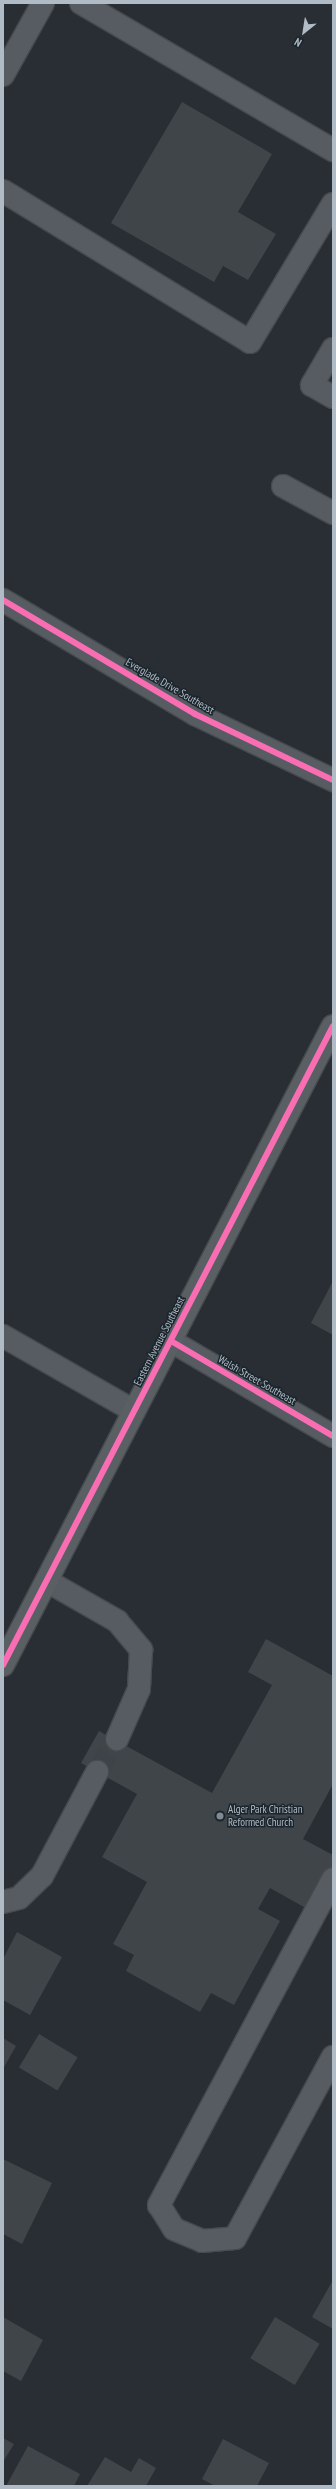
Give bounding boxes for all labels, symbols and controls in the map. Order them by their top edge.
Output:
north arrow [284,12,324,52]
text: N [292,35,304,50]
street label: Everglade Drive Southeast [123,655,217,717]
street label: Eastern Avenue Southeast [131,1294,187,1388]
street label: Walsh Street Southeast [216,1352,298,1408]
place label: Alger Park Christian Reformed Church [228,1803,303,1829]
marker: Alger Park Christian Reformed Church [215,1811,225,1821]

